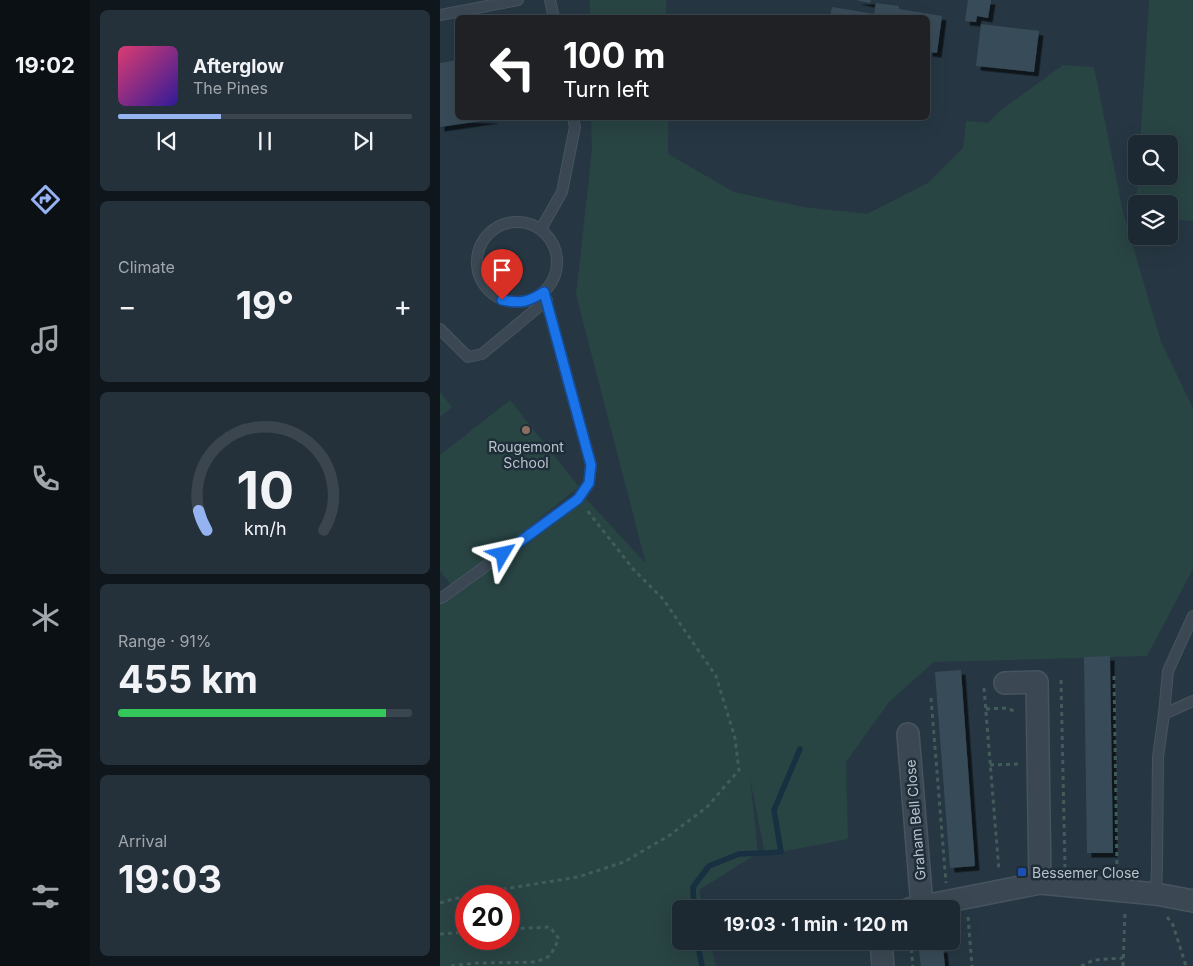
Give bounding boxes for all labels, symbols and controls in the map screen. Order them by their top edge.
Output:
text: 100 m [563,34,666,76]
icon: left [480,35,545,100]
text: 19:02 [15,52,75,78]
text: Afterglow [193,55,284,78]
text: Turn left [563,76,649,102]
text: The Pines [193,78,268,98]
icon: previous [153,127,181,155]
icon: pause [251,127,279,155]
icon: next [349,127,377,155]
map controls [1128,135,1178,245]
button: search [1128,135,1178,185]
icon: directions [28,182,63,217]
button: layers [1128,195,1178,245]
pin [481,249,523,300]
icon: arrive [488,256,516,284]
text: Climate [118,257,175,277]
text: 19° [236,282,294,328]
text: − [118,289,137,323]
text: + [393,289,412,323]
icon: music [28,322,63,357]
marker: Rougemont School [520,424,532,436]
place label: Rougemont School [488,438,564,471]
text: 10 [236,459,294,522]
icon: phone [28,461,63,496]
text: km/h [244,518,286,539]
position arrow [476,527,528,579]
icon: climate [28,600,63,635]
text: Range · 91% [118,631,212,651]
text: 455 km [118,656,258,702]
icon: car [28,740,63,775]
street label: Graham Bell Close [901,759,929,881]
text: Arrival [118,831,167,851]
text: 19:03 [118,856,222,902]
place label: Bessemer Close [1032,864,1139,881]
marker: Bessemer Close [1016,866,1028,878]
icon: filters [28,879,63,914]
speed limit sign: 20 [455,885,520,950]
text: 19:03 · 1 min · 120 m [724,913,908,936]

